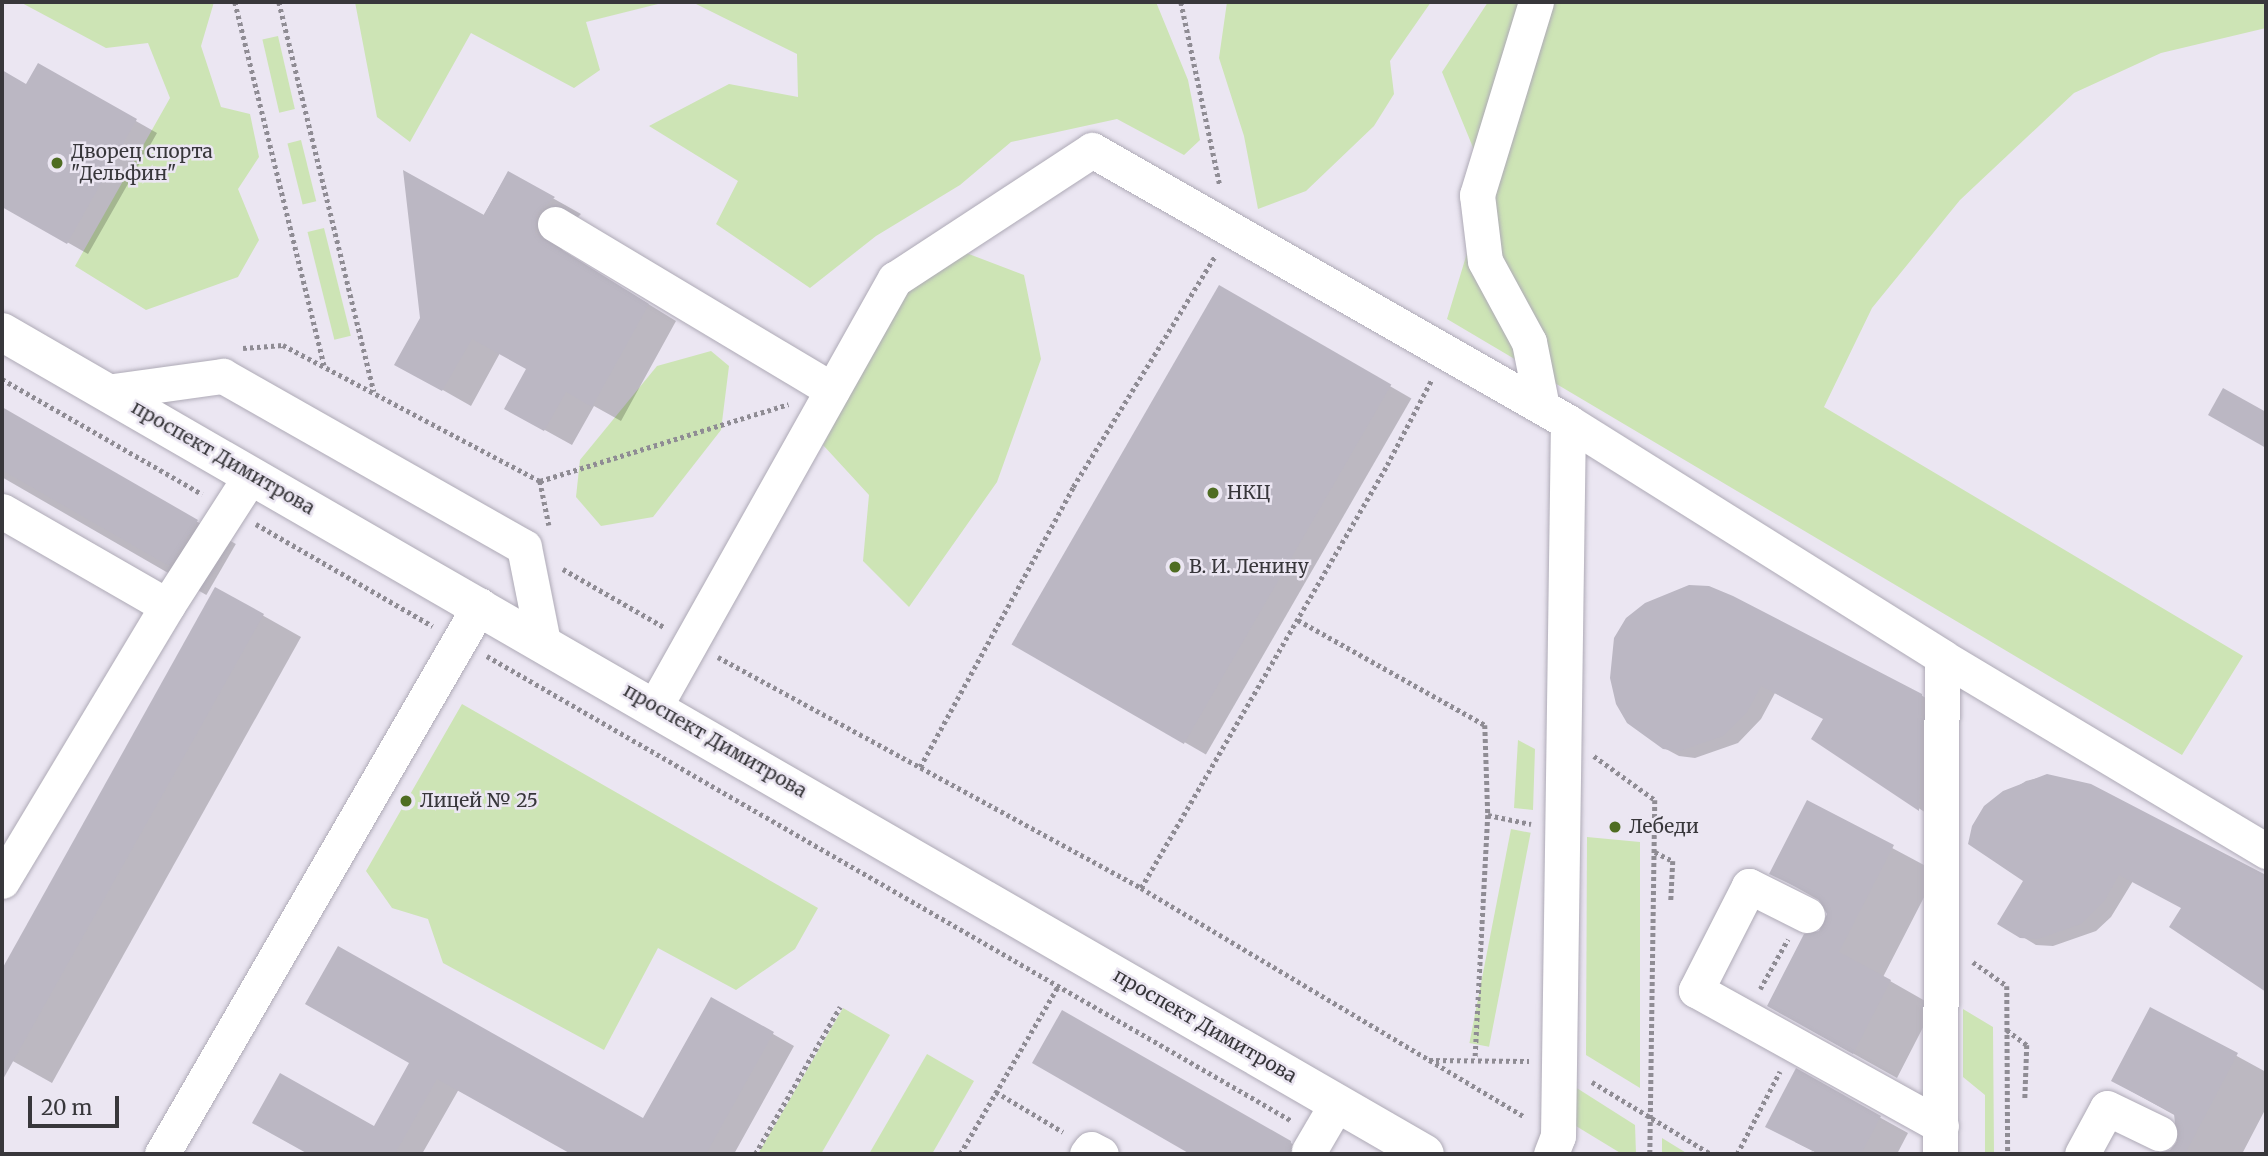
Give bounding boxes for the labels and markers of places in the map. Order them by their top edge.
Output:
place label: Дворец спорта "Дельфин" [71,141,213,185]
marker: Дворец спорта "Дельфин" [49,155,65,171]
place label: НКЦ [1227,482,1271,504]
marker: НКЦ [1205,485,1221,501]
place label: В. И. Ленину [1189,556,1309,578]
marker: В. И. Ленину [1167,559,1183,575]
place label: Лицей № 25 [420,790,538,812]
marker: Лицей № 25 [398,793,414,809]
place label: Лебеди [1629,816,1699,838]
marker: Лебеди [1607,819,1623,835]

